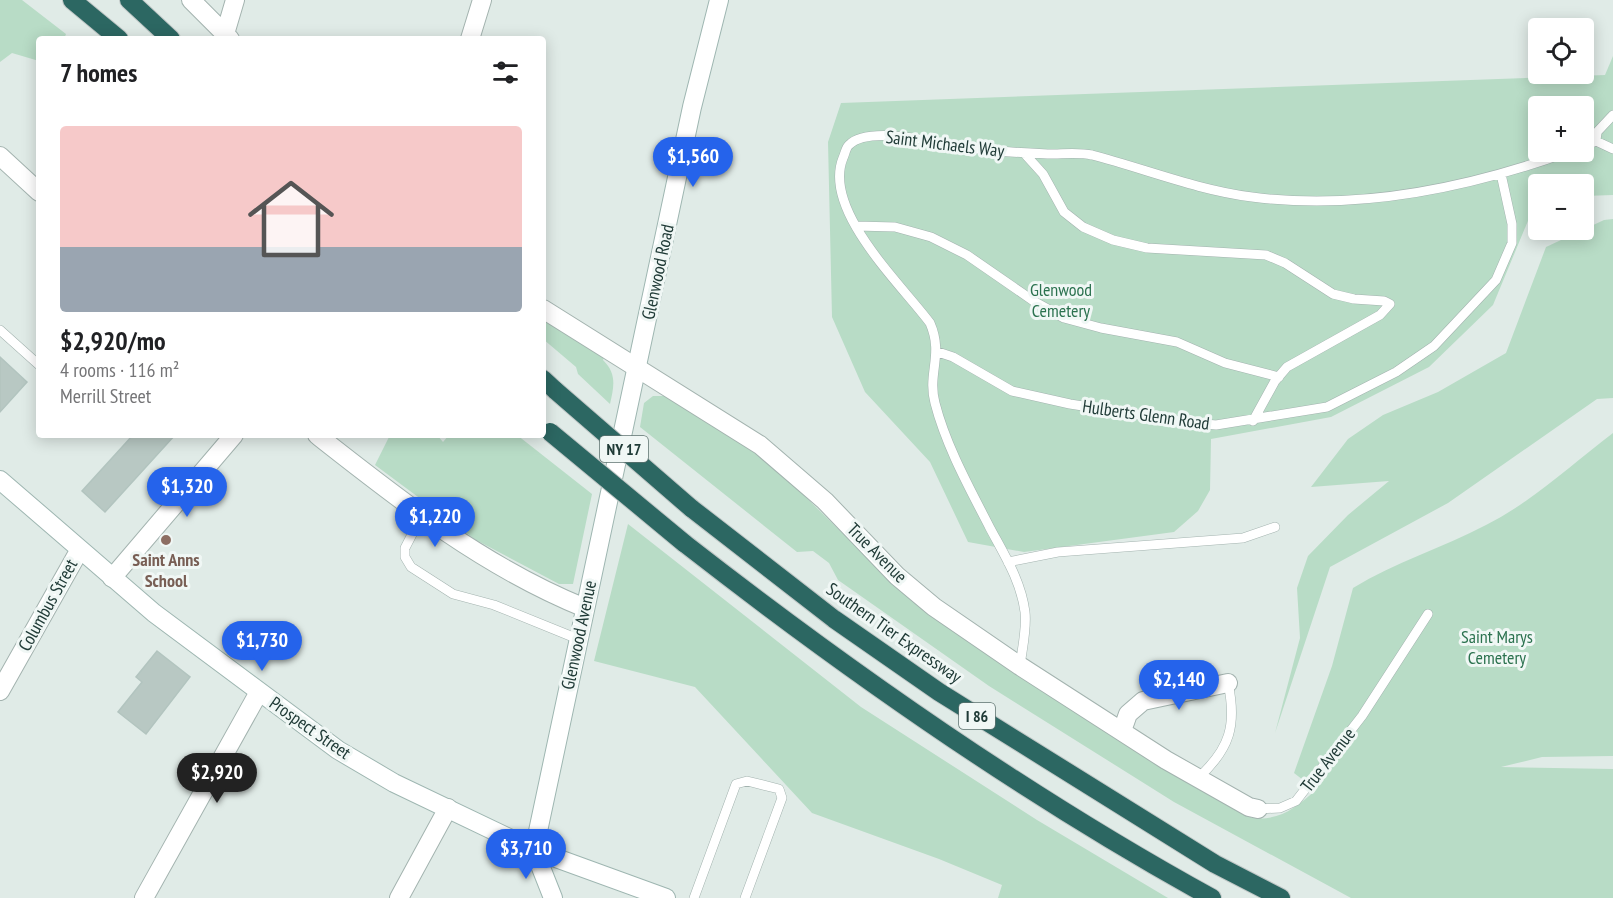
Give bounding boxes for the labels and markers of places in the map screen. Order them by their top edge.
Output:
pin: $1,560 [644,137,742,188]
pin: $1,320 [138,467,236,518]
pin: $1,220 [386,497,484,548]
marker: Saint Anns School [159,533,173,547]
place label: Saint Anns School [132,548,200,592]
pin: $1,730 [213,621,311,672]
pin: $2,140 [1130,660,1228,711]
pin: $2,920 [168,753,266,804]
pin: $3,710 [477,829,575,880]

